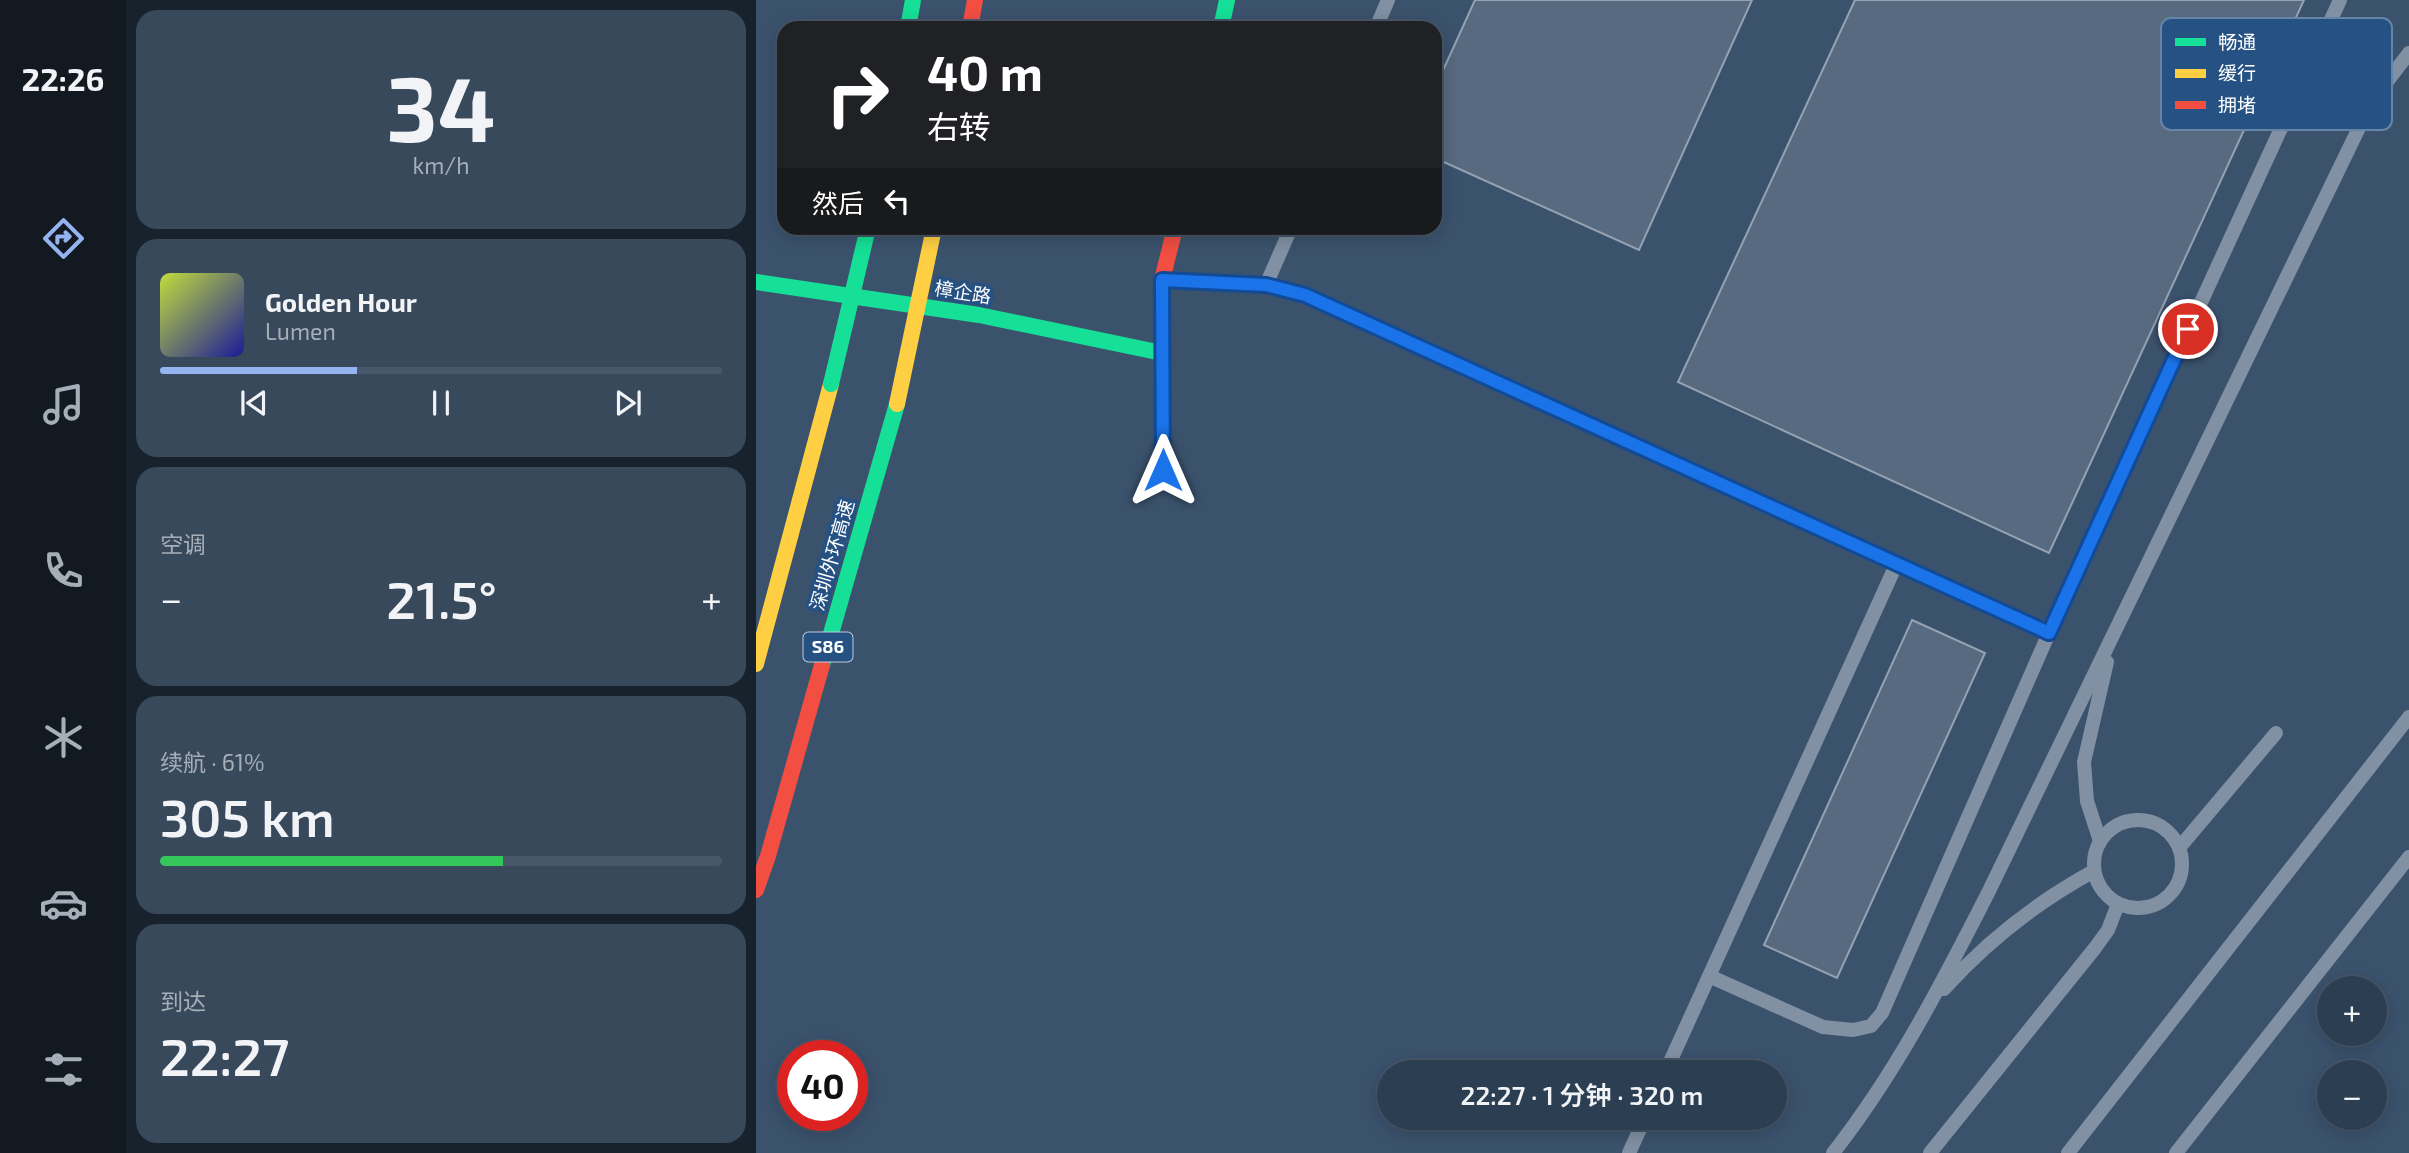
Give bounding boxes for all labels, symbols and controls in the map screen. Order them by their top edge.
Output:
legend [2161,18,2392,130]
text: 畅通 [2218,30,2256,53]
text: 40 m [927,42,1043,101]
icon: right [812,49,903,140]
text: 34 [386,51,496,160]
text: 22:26 [22,59,104,97]
text: 缓行 [2218,61,2256,84]
text: 拥堵 [2218,93,2256,116]
text: 右转 [927,107,991,145]
text: km/h [412,151,470,179]
icon: left [878,182,916,220]
text: 然后 [812,187,864,218]
icon: directions [39,214,88,263]
street label: 樟企路 [933,276,993,307]
text: Golden Hour [265,286,417,317]
pin [2158,299,2218,359]
icon: arrive [2169,310,2207,348]
text: Lumen [265,317,336,345]
icon: music [39,380,88,429]
icon: previous [235,384,273,422]
icon: pause [422,384,460,422]
icon: next [609,384,647,422]
position arrow [1126,433,1200,507]
street label: 深圳外环高速 [805,497,858,613]
text: 空调 [160,530,206,558]
icon: phone [39,546,88,595]
text: 21.5° [386,567,497,629]
text: − [160,575,182,621]
text: + [701,575,722,621]
road number: S86 [804,632,852,662]
icon: climate [39,713,88,762]
text: 续航 · 61% [160,748,265,776]
text: 305 km [160,785,335,847]
icon: car [39,879,88,928]
map controls [2317,976,2387,1130]
button: + [2317,976,2387,1046]
text: 到达 [160,987,206,1015]
text: 22:27 [160,1024,289,1086]
speed limit sign: 40 [777,1040,868,1131]
icon: filters [39,1045,88,1094]
button: − [2317,1060,2387,1130]
text: 22:27 · 1 分钟 · 320 m [1461,1079,1703,1110]

